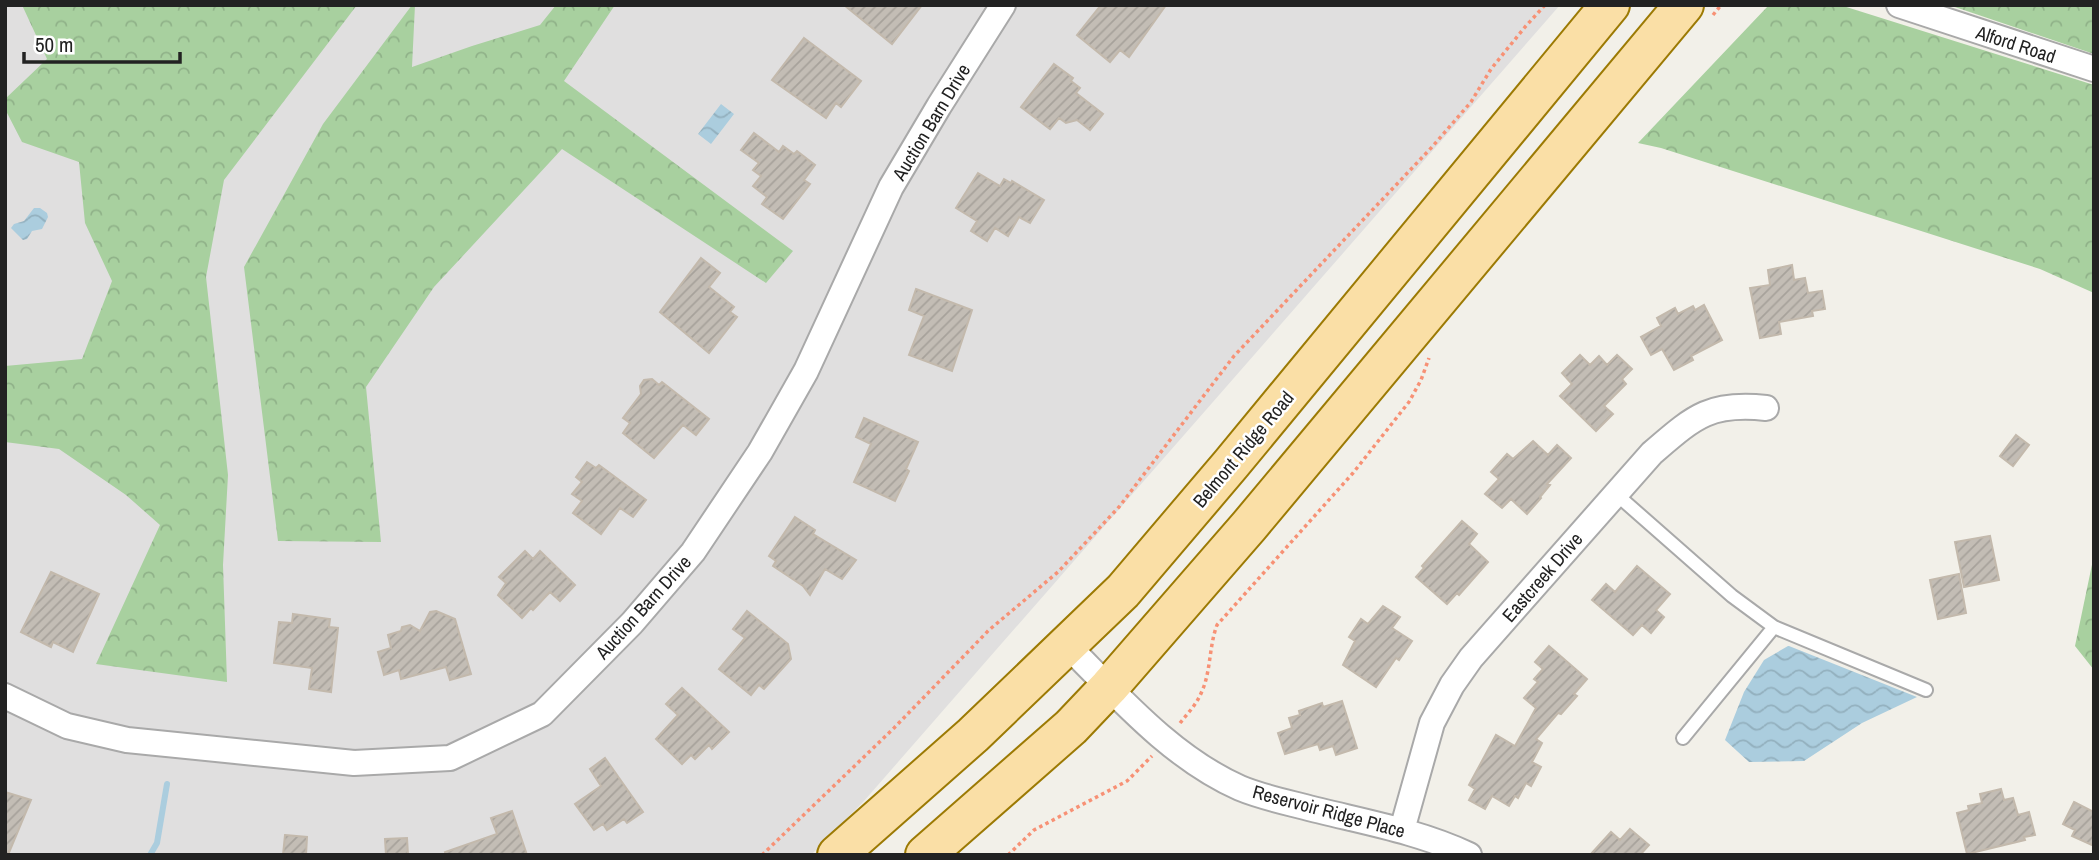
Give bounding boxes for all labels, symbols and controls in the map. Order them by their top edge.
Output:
street label: Alford Road [1972,19,2059,69]
scale bar [24,21,180,65]
text: 50 m [35,30,73,59]
street label: Auction Barn Drive [885,59,976,186]
street label: Belmont Ridge Road [1187,385,1299,513]
street label: Eastcreek Drive [1496,527,1588,627]
street label: Auction Barn Drive [589,549,697,665]
street label: Reservoir Ridge Place [1250,778,1408,844]

